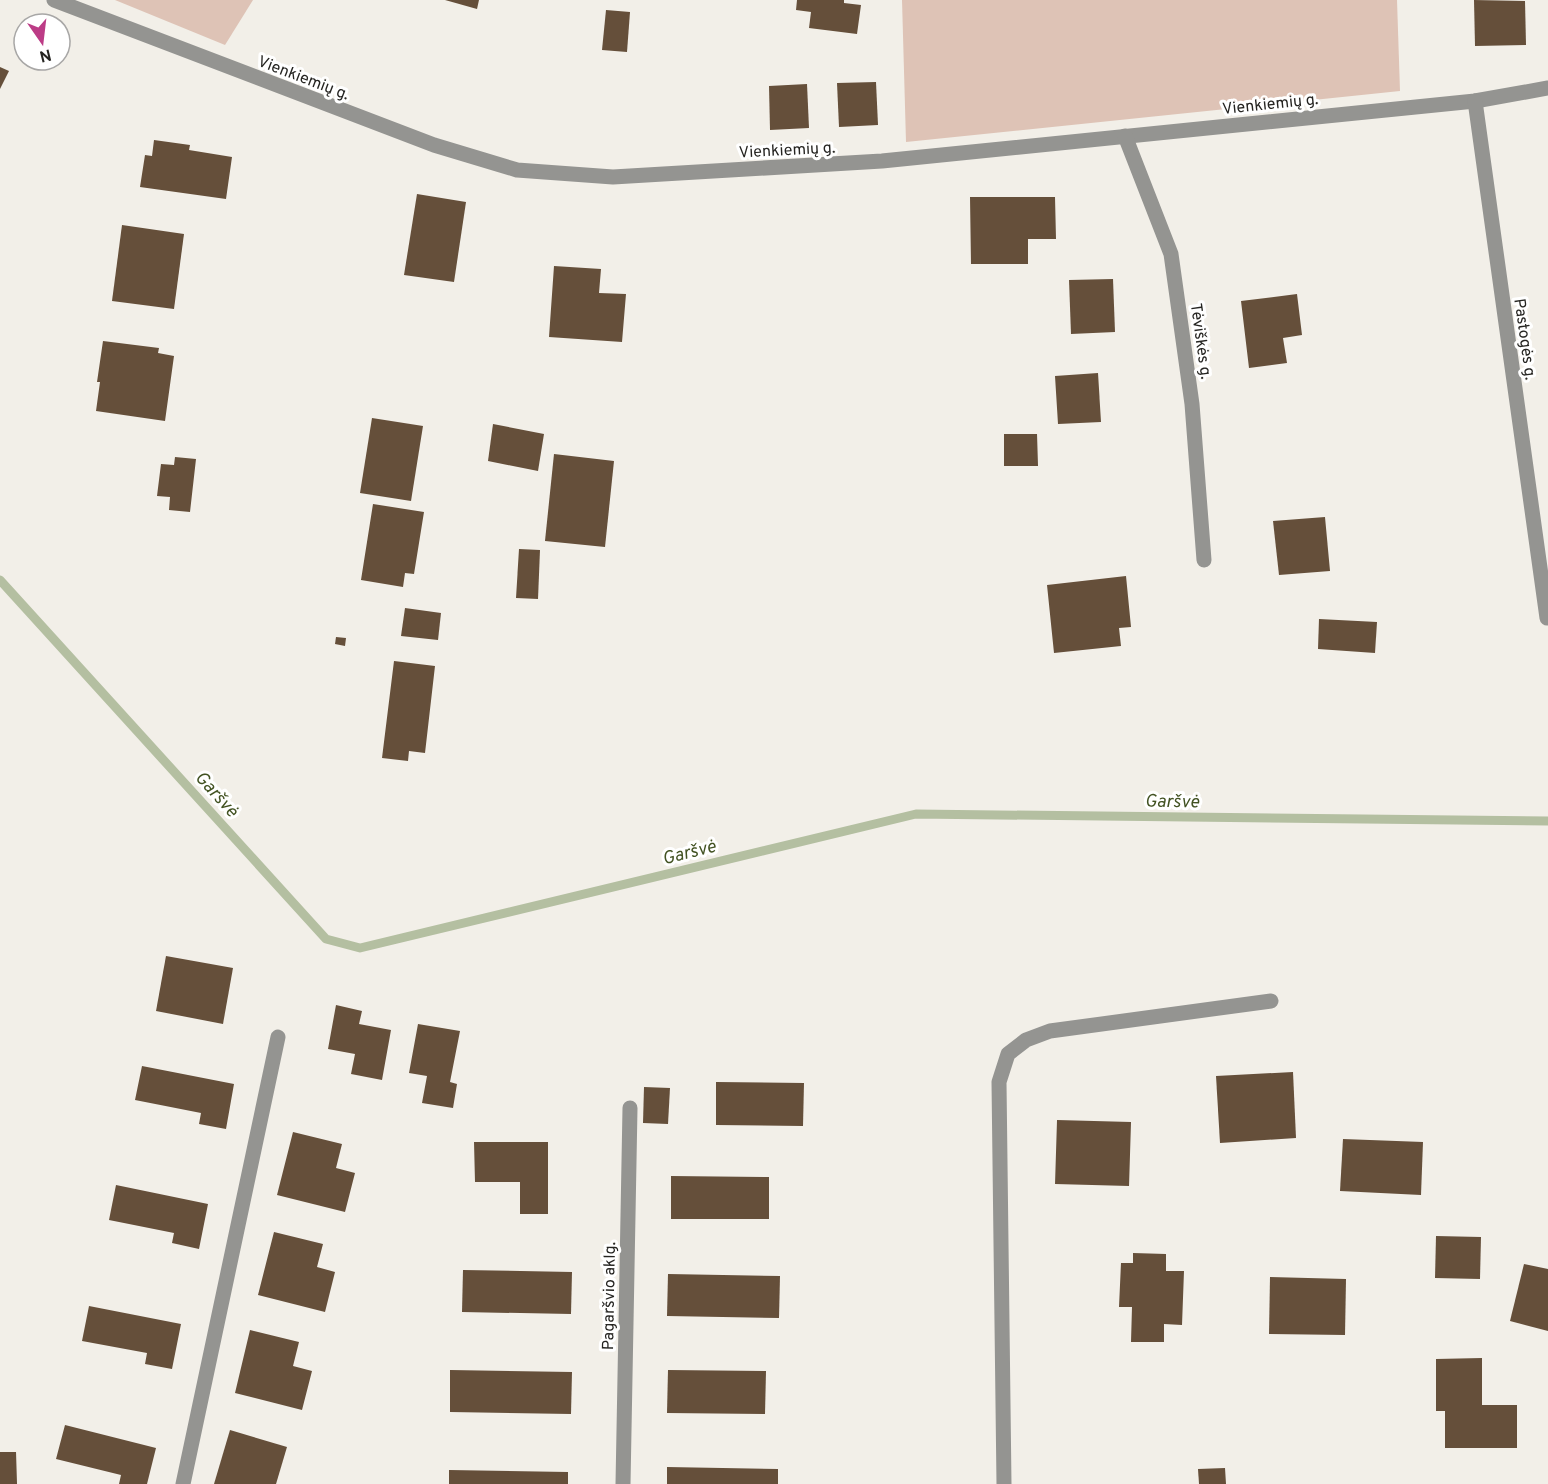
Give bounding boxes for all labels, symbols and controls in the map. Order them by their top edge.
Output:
north arrow [12,12,72,72]
text: N [37,44,53,66]
street label: Vienkiemių g. [255,52,352,106]
street label: Vienkiemių g. [1221,90,1319,120]
street label: Vienkiemių g. [738,138,836,164]
street label: Pastogės g. [1508,297,1540,381]
street label: Tėviškės g. [1185,302,1215,381]
water label: Garšvė [189,767,243,823]
water label: Garšvė [1145,791,1200,814]
water label: Garšvė [660,836,719,871]
street label: Pagaršvio aklg. [599,1242,621,1350]

